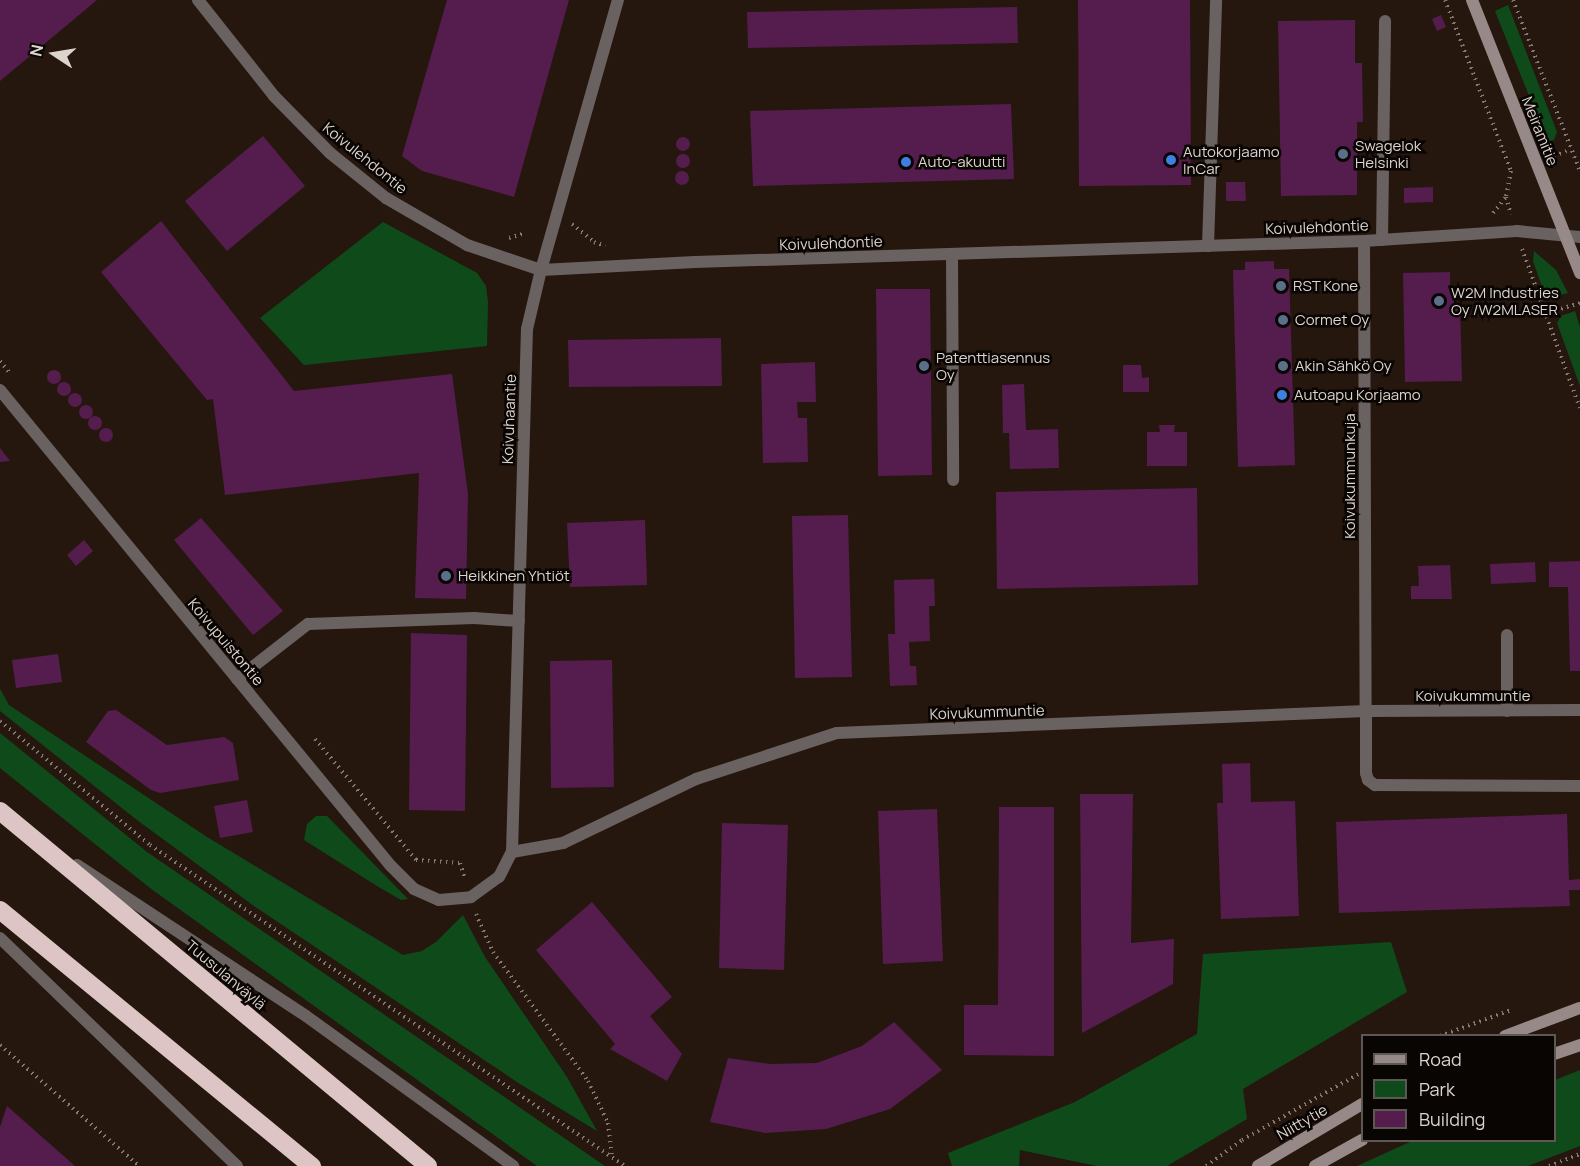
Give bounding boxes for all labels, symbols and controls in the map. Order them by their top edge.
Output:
north arrow [24,24,84,84]
text: N [24,42,48,58]
street label: Meiramitie [1518,94,1562,168]
street label: Koivulehdontie [319,118,411,198]
place label: Swagelok Helsinki [1355,136,1421,171]
place label: Autokorjaamo InCar [1183,142,1280,177]
marker: Swagelok Helsinki [1336,147,1350,161]
place label: Auto-akuutti [918,153,1006,171]
marker: Autokorjaamo InCar [1164,153,1178,167]
marker: Auto-akuutti [899,155,913,169]
street label: Koivulehdontie [1265,216,1369,238]
street label: Koivulehdontie [779,232,883,254]
place label: RST Kone [1293,277,1358,295]
marker: RST Kone [1274,279,1288,293]
place label: W2M Industries Oy /W2MLASER [1451,283,1559,318]
marker: W2M Industries Oy /W2MLASER [1432,294,1446,308]
place label: Cormet Oy [1295,311,1369,329]
marker: Cormet Oy [1276,313,1290,327]
place label: Patenttiasennus Oy [936,348,1050,383]
place label: Akin Sähkö Oy [1295,357,1392,375]
marker: Patenttiasennus Oy [917,359,931,373]
marker: Akin Sähkö Oy [1276,359,1290,373]
street label: Koivuhaantie [498,374,520,464]
place label: Autoapu Korjaamo [1294,386,1421,404]
marker: Autoapu Korjaamo [1275,388,1289,402]
street label: Koivukummunkuja [1341,413,1359,539]
place label: Heikkinen Yhtiöt [458,567,570,585]
marker: Heikkinen Yhtiöt [439,569,453,583]
street label: Koivupuistontie [184,595,268,689]
street label: Koivukummuntie [1415,687,1531,705]
street label: Koivukummuntie [929,701,1045,723]
street label: Tuusulanväylä [183,936,269,1014]
legend [1361,1034,1556,1142]
text: Road [1419,1047,1462,1071]
text: Park [1419,1077,1455,1101]
street label: Niittytie [1274,1100,1330,1144]
text: Building [1419,1107,1485,1131]

